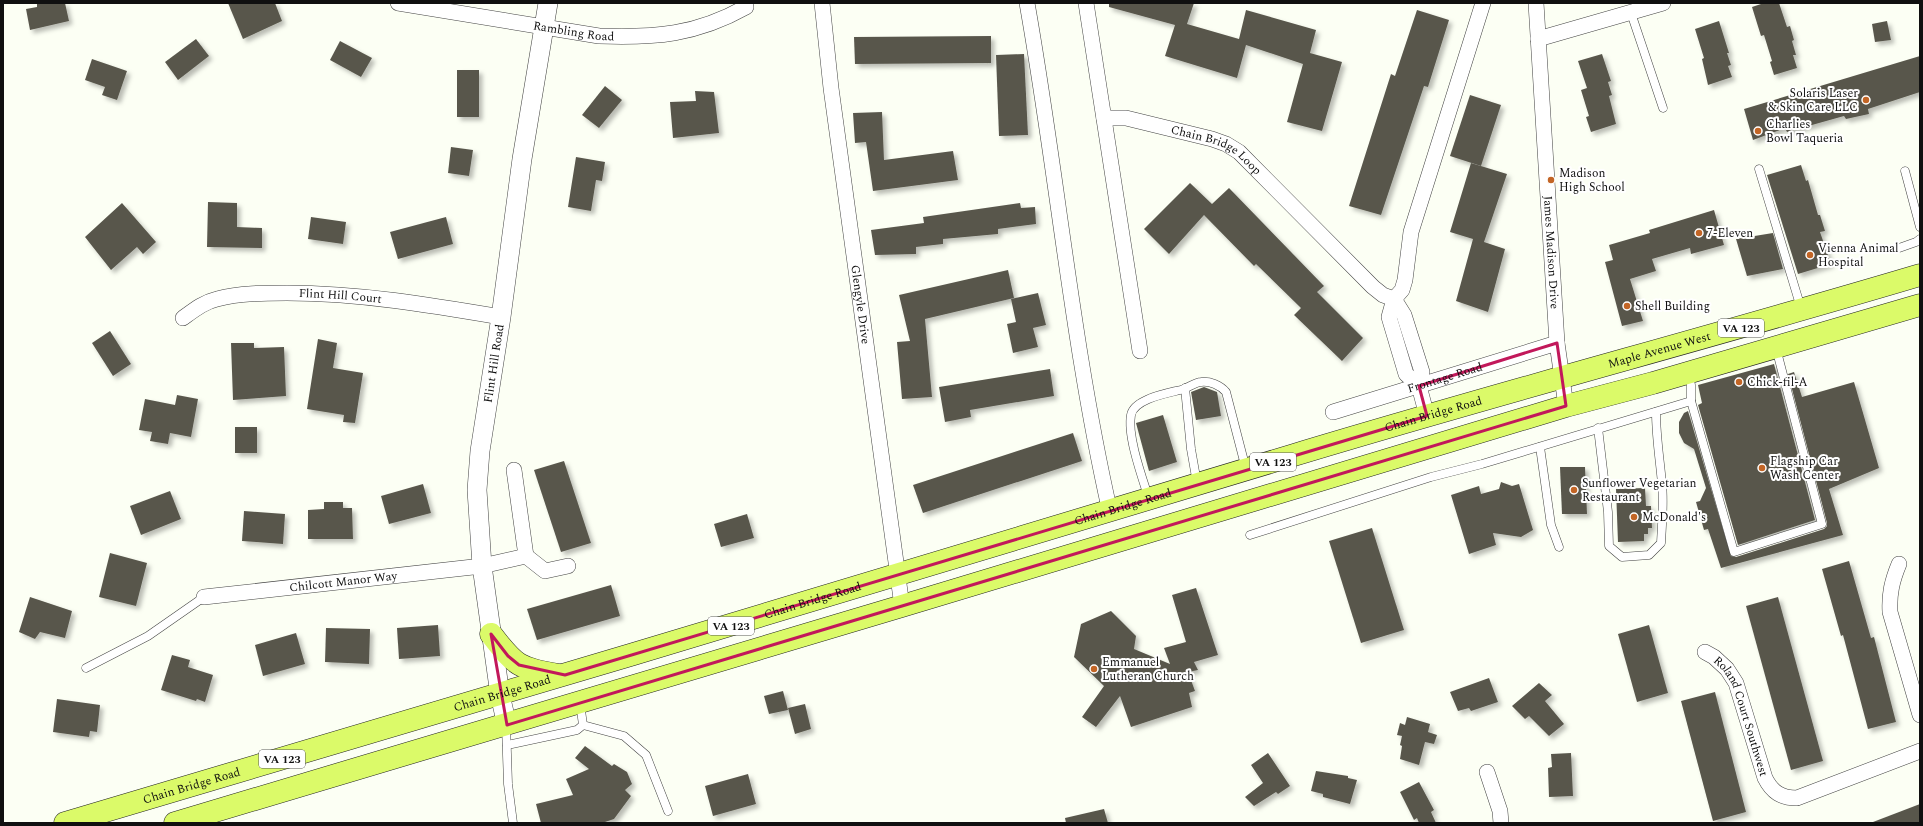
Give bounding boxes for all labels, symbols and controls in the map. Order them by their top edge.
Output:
street label: Rambling Road [532,16,615,46]
place label: Solaris Laser & Skin Care LLC [1768,84,1858,117]
marker: Solaris Laser & Skin Care LLC [1861,95,1871,105]
place label: Charlies Bowl Taqueria [1766,115,1843,148]
street label: Chain Bridge Loop [1169,120,1266,179]
marker: Charlies Bowl Taqueria [1753,126,1763,136]
place label: Madison High School [1559,164,1625,197]
marker: Madison High School [1546,175,1556,185]
street label: James Madison Drive [1538,195,1564,310]
place label: 7-Eleven [1707,224,1753,243]
marker: 7-Eleven [1694,228,1704,238]
place label: Vienna Animal Hospital [1818,239,1899,272]
marker: Vienna Animal Hospital [1805,250,1815,260]
street label: Glengyle Drive [846,264,876,345]
street label: Flint Hill Court [299,284,383,308]
place label: Shell Building [1635,297,1710,316]
marker: Shell Building [1622,301,1632,311]
road number: VA 123 [1718,319,1764,337]
street label: Flint Hill Road [478,322,509,404]
street label: Maple Avenue West [1606,326,1713,373]
street label: Frontage Road [1405,357,1485,398]
place label: Chick-fil-A [1747,373,1807,392]
marker: Chick-fil-A [1734,377,1744,387]
street label: Chain Bridge Road [1382,391,1484,437]
place label: Flagship Car Wash Center [1770,452,1839,485]
road number: VA 123 [1250,453,1296,471]
marker: Flagship Car Wash Center [1757,463,1767,473]
place label: Sunflower Vegetarian Restaurant [1582,474,1697,507]
street label: Chain Bridge Road [1072,483,1174,530]
marker: Sunflower Vegetarian Restaurant [1569,485,1579,495]
place label: McDonald's [1642,508,1706,527]
marker: McDonald's [1629,512,1639,522]
street label: Chilcott Manor Way [288,566,399,597]
street label: Chain Bridge Road [762,577,864,624]
road number: VA 123 [708,617,754,635]
street label: Roland Court Southwest [1709,651,1773,779]
place label: Emmanuel Lutheran Church [1102,653,1194,686]
marker: Emmanuel Lutheran Church [1089,664,1099,674]
street label: Chain Bridge Road [451,670,553,717]
road number: VA 123 [259,750,305,768]
street label: Chain Bridge Road [141,762,243,809]

